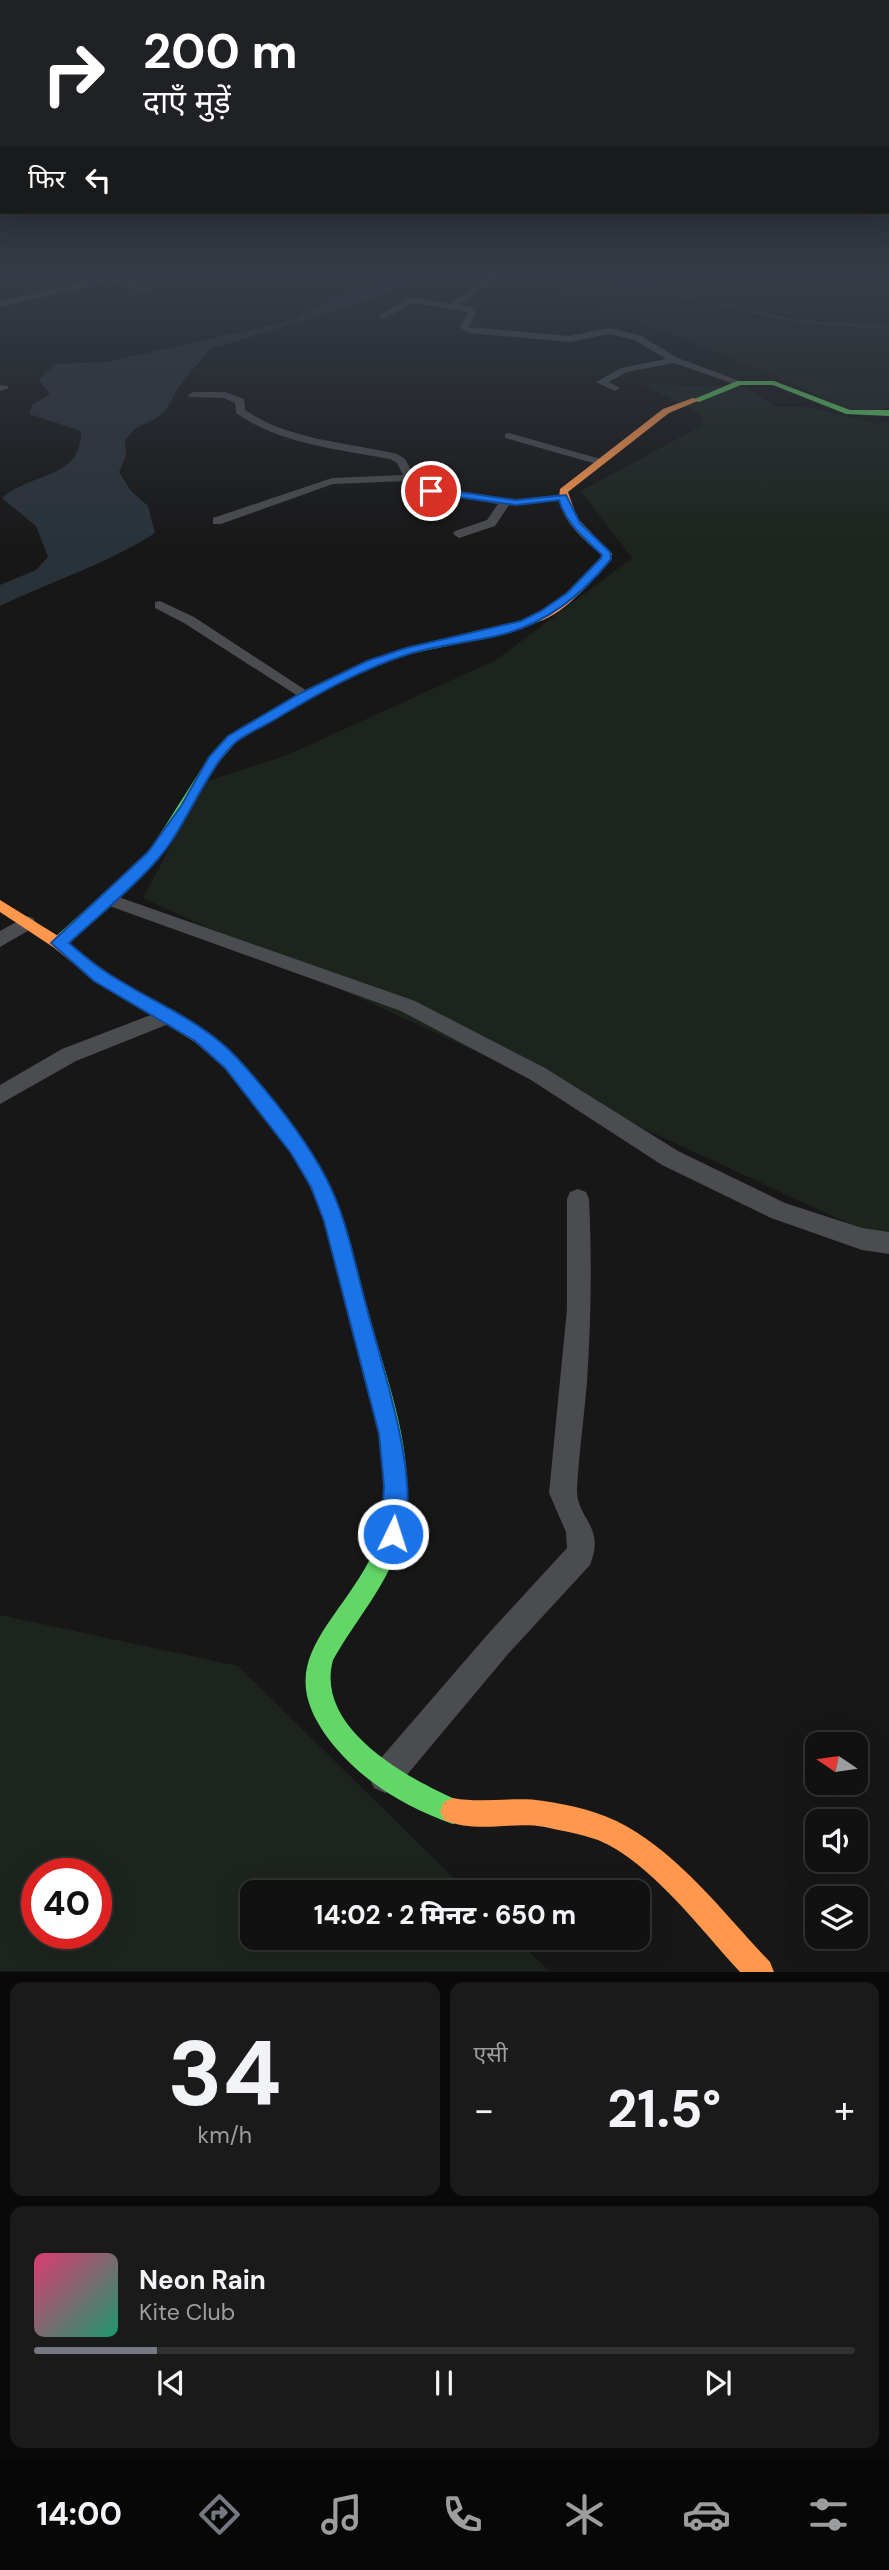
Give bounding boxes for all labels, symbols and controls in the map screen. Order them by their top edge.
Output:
text: 200 m [143,19,298,83]
icon: right [28,28,119,119]
text: दाएँ मुड़ें [143,81,231,123]
icon: left [79,161,117,199]
text: फिर [28,162,65,196]
pin [401,461,461,521]
icon: arrive [412,472,450,510]
position arrow [356,1497,430,1571]
north arrow [805,1732,868,1796]
map controls [805,1732,868,1949]
button: sound [805,1809,868,1872]
speed limit sign: 40 [21,1858,112,1949]
button: layers [805,1886,868,1949]
text: 14:02 · 2 मिनट · 650 m [314,1898,576,1932]
text: 34 [168,2015,282,2133]
text: एसी [474,2039,508,2069]
text: 21.5° [607,2075,721,2143]
text: − [474,2085,494,2135]
text: + [834,2085,855,2135]
text: km/h [198,2120,252,2150]
text: Neon Rain [139,2263,266,2297]
text: Kite Club [139,2297,235,2327]
icon: previous [152,2364,190,2402]
icon: pause [425,2364,463,2402]
icon: next [699,2364,737,2402]
icon: directions [195,2490,244,2539]
icon: music [317,2490,366,2539]
icon: phone [438,2490,487,2539]
icon: climate [560,2490,609,2539]
icon: car [682,2490,731,2539]
icon: filters [804,2490,853,2539]
text: 14:00 [36,2493,122,2535]

